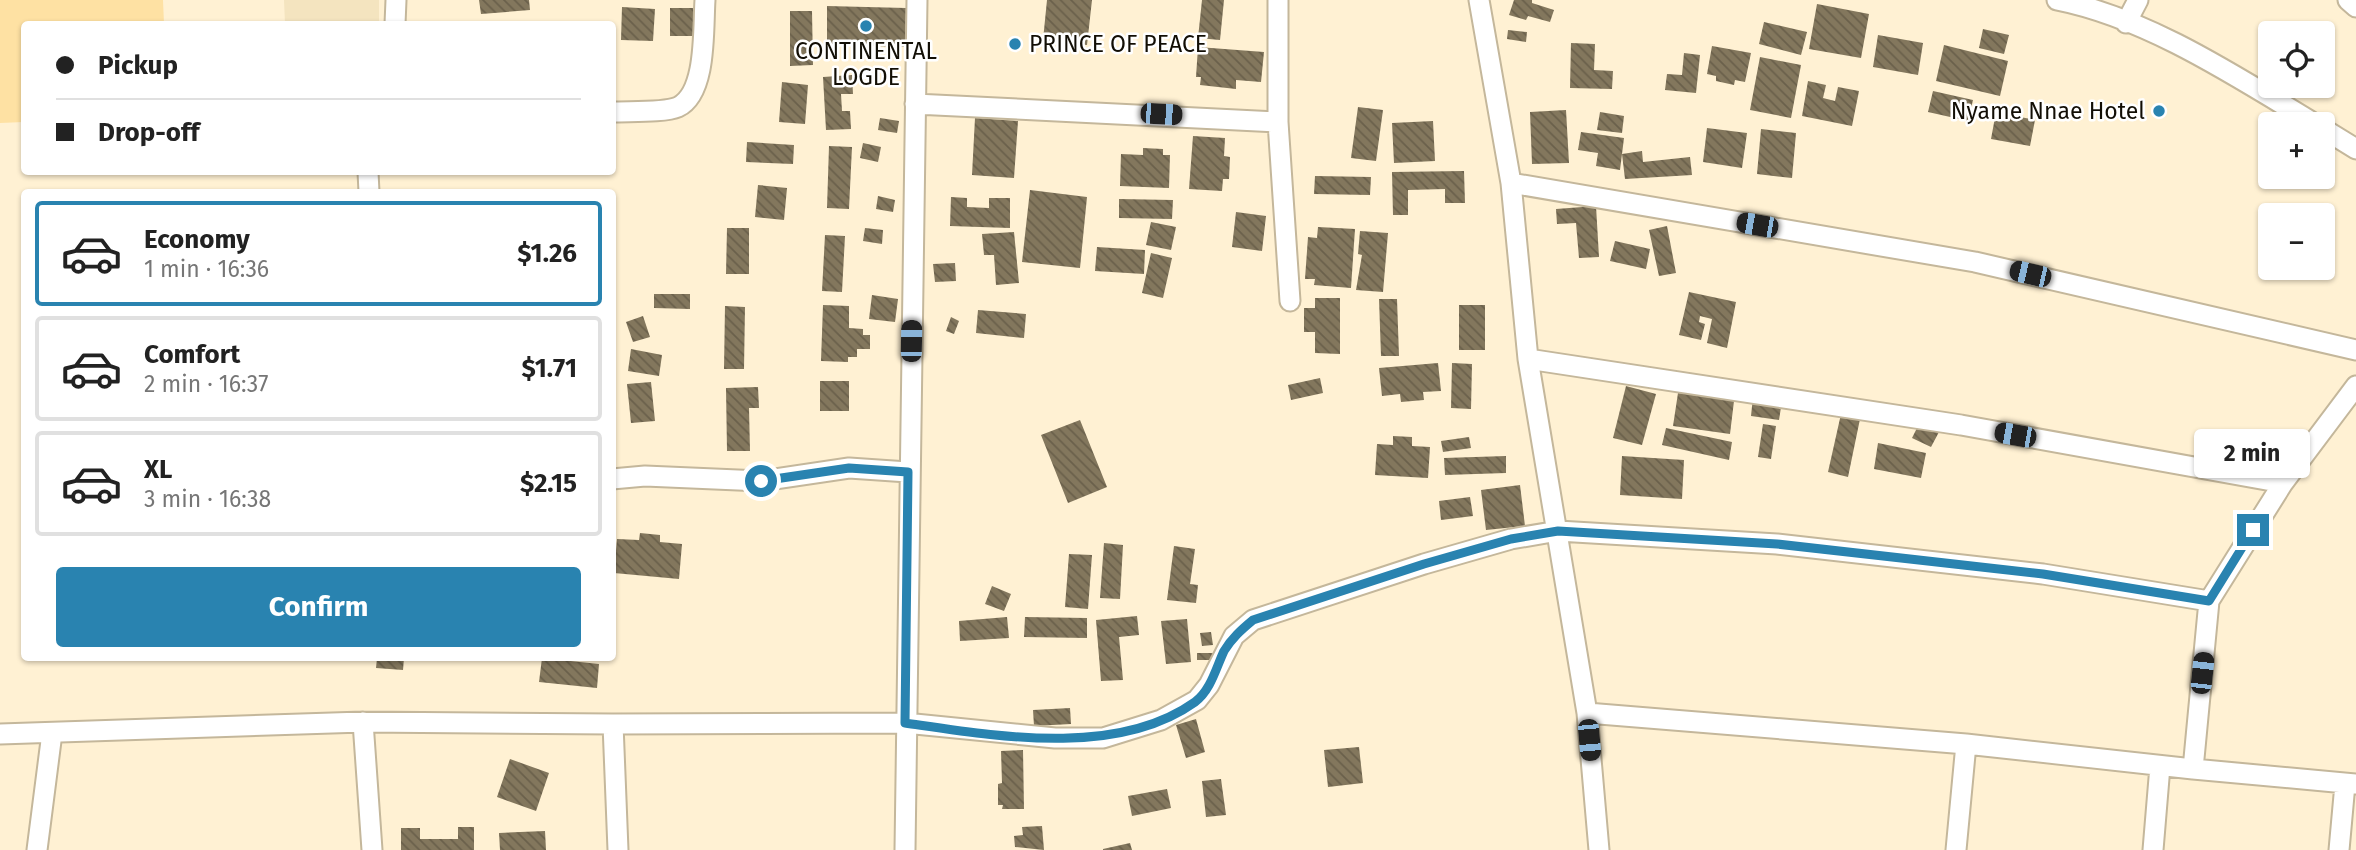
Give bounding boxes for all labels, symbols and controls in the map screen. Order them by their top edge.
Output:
marker: CONTINENTAL LOGDE [858,18,874,34]
map controls [2258,21,2335,280]
button: locate [2258,21,2335,98]
place label: PRINCE OF PEACE [1029,30,1207,58]
marker: PRINCE OF PEACE [1007,36,1023,52]
place label: CONTINENTAL LOGDE [795,37,937,91]
text: Pickup [98,50,178,81]
place label: Nyame Nnae Hotel [1951,97,2145,125]
car [1140,102,1183,126]
marker: Nyame Nnae Hotel [2151,103,2167,119]
button: + [2258,112,2335,189]
text: Drop-off [98,117,200,148]
button: − [2258,203,2335,280]
car [1735,211,1780,239]
icon: car [60,222,123,285]
text: Economy [144,224,250,255]
text: $1.26 [517,238,577,269]
text: 1 min · 16:36 [144,255,269,283]
car [2008,259,2053,289]
car [901,320,922,362]
icon: car [60,337,123,400]
text: Comfort [144,339,240,370]
text: $1.71 [521,353,577,384]
text: 2 min · 16:37 [144,370,268,398]
car [1993,421,2038,449]
callout: 2 min [2195,428,2311,477]
text: 2 min [2224,439,2280,467]
icon: car [60,452,123,515]
text: XL [144,454,172,485]
route start [745,465,777,497]
text: $2.15 [520,468,577,499]
text: 3 min · 16:38 [144,485,271,513]
route end [2237,514,2269,546]
button: Confirm [56,567,581,647]
car [2190,651,2215,695]
car [1577,718,1602,762]

